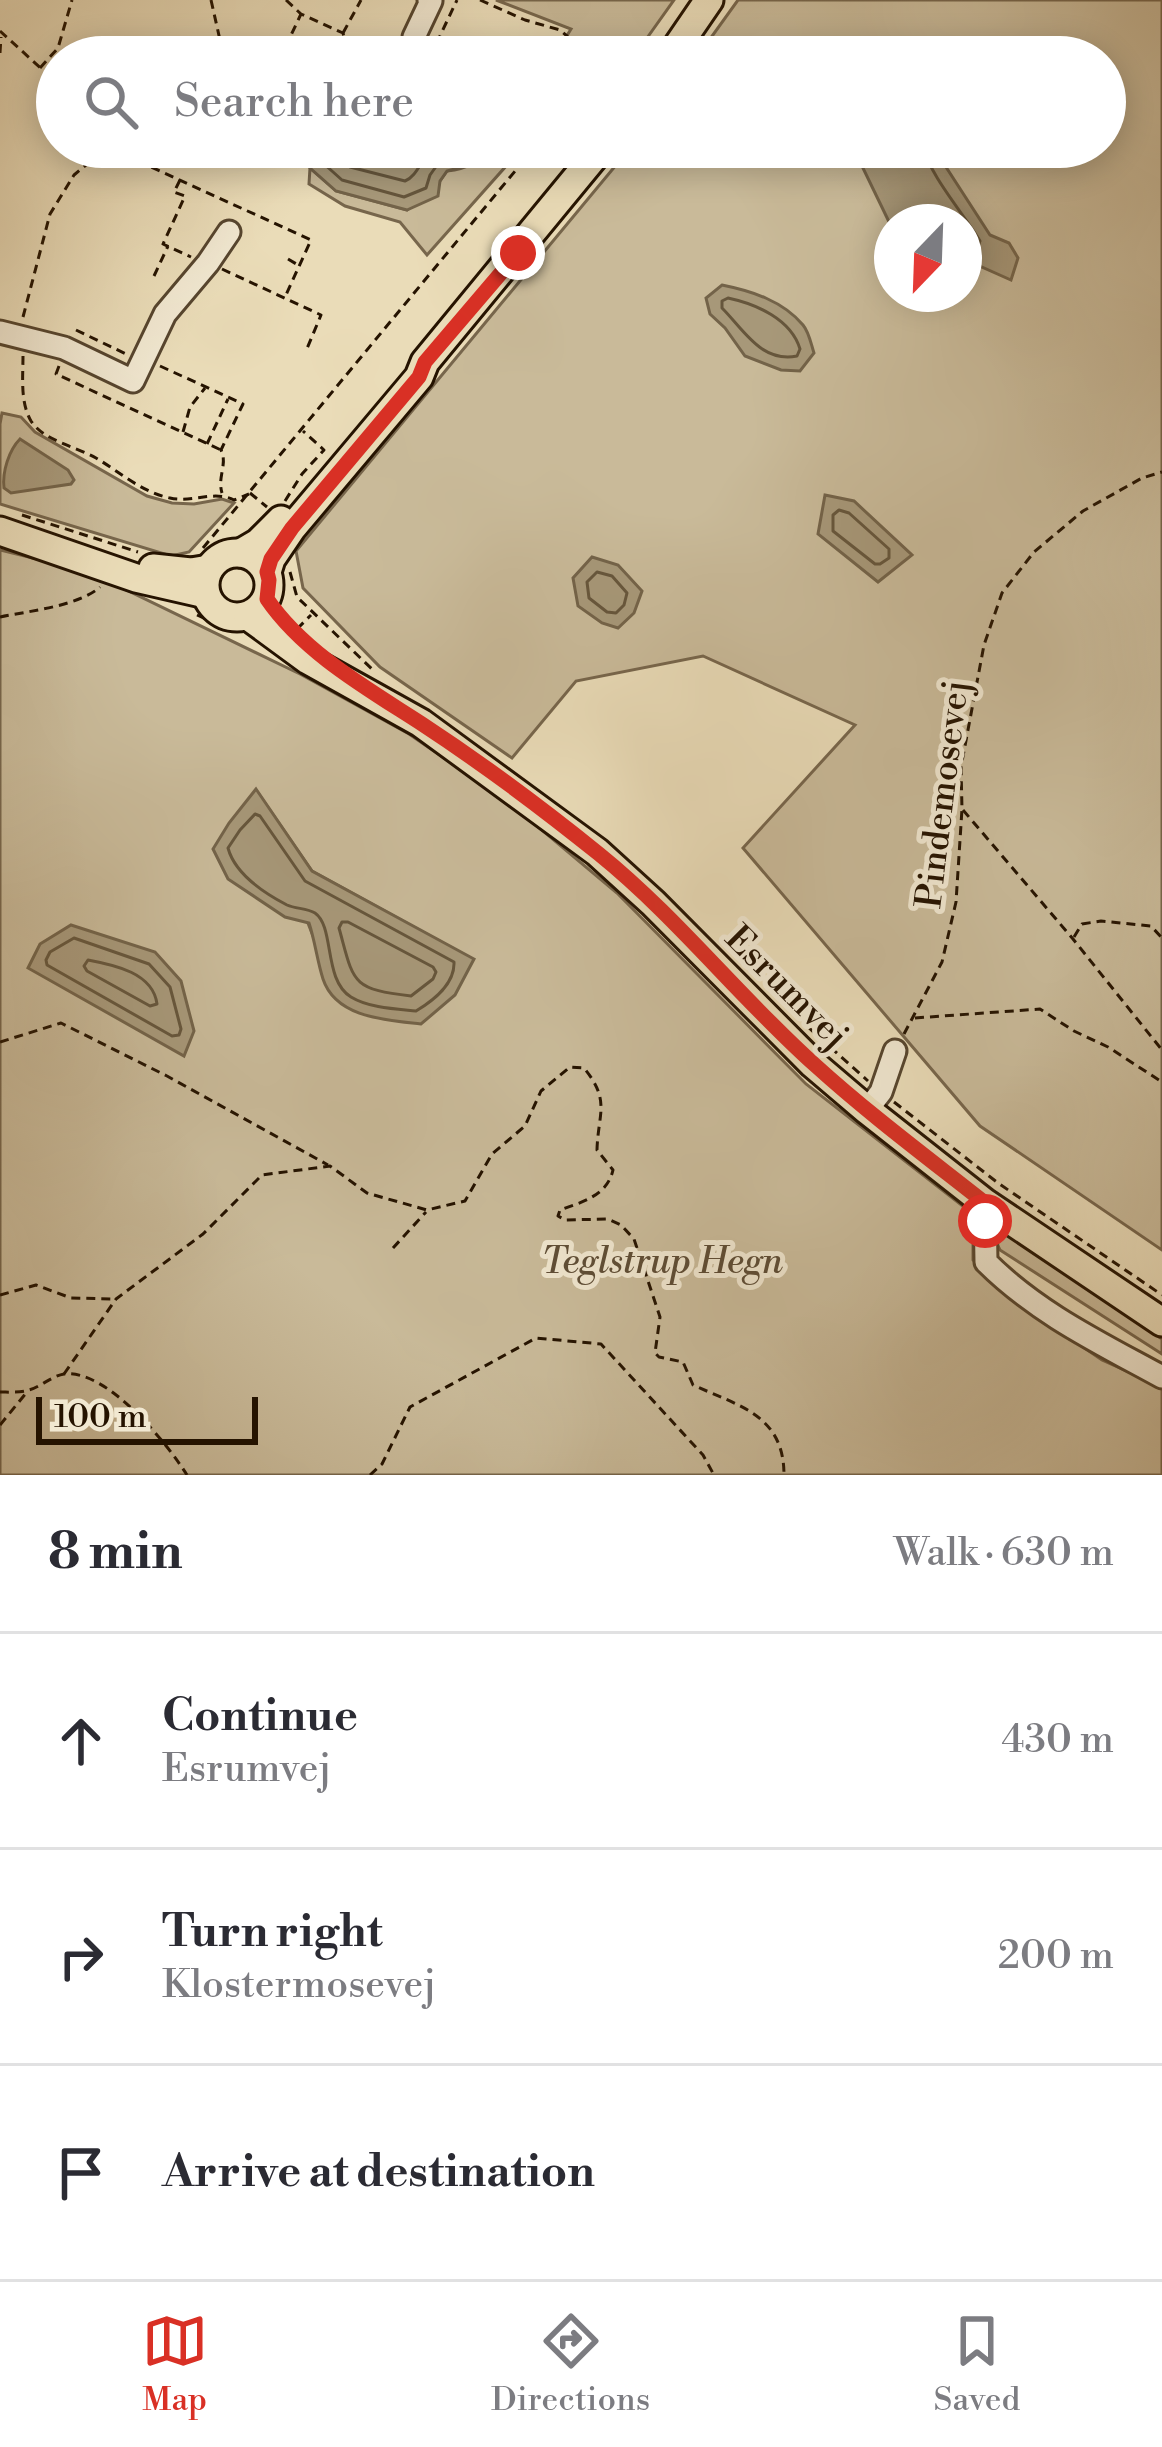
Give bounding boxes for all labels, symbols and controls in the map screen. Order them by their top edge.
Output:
search box [36,36,1126,168]
icon: search [78,69,144,135]
text: Search here [174,74,414,131]
north arrow [874,204,982,312]
route end [491,226,545,280]
street label: Pindemosevej [907,678,980,911]
street label: Esrumvej [715,917,857,1059]
route start [958,1194,1012,1248]
park label: Teglstrup Hegn [541,1240,783,1285]
scale bar [36,1391,258,1444]
text: 100 m [54,1397,147,1438]
text: 8 min [48,1521,183,1585]
text: Walk · 630 m [894,1529,1114,1578]
text: Continue [162,1688,358,1745]
icon: ahead [48,1708,114,1774]
text: 430 m [1001,1716,1114,1765]
text: Esrumvej [162,1745,331,1794]
text: Turn right [162,1904,383,1961]
icon: right [48,1924,114,1990]
text: 200 m [998,1932,1114,1981]
text: Klostermosevej [162,1961,436,2010]
icon: arrive [48,2140,114,2206]
text: Arrive at destination [162,2144,595,2201]
tab: Map [142,2308,208,2421]
tab: Directions [491,2308,650,2421]
tab: Saved [934,2308,1020,2421]

